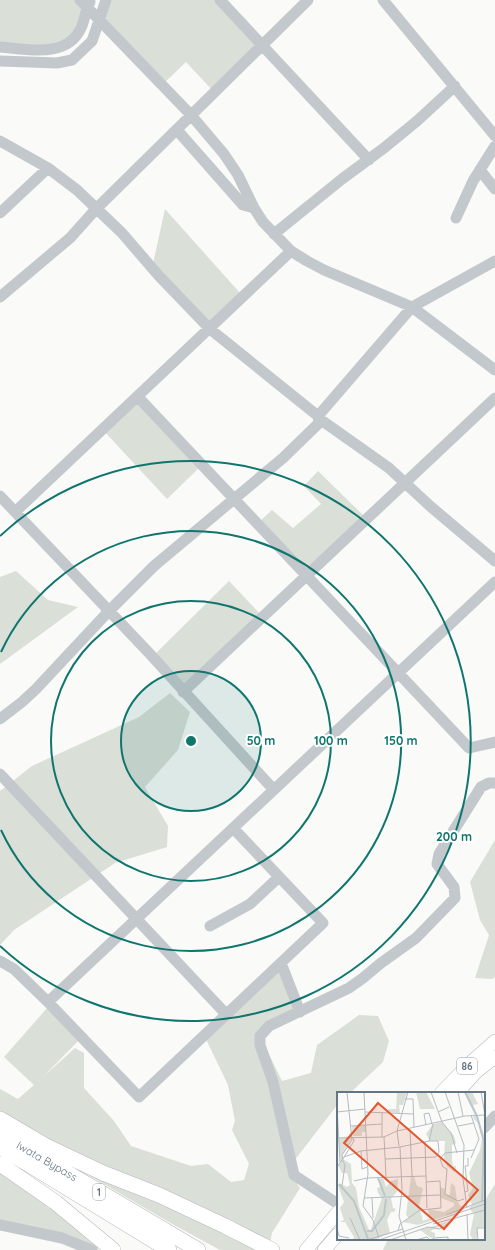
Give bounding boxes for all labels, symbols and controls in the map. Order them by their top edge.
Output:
text: 50 m [247,733,275,748]
text: 100 m [314,733,348,748]
text: 150 m [384,733,418,748]
centre of rings [184,734,198,748]
text: 200 m [436,829,472,844]
road number: 86 [457,1058,477,1074]
inset map [337,1092,485,1240]
street label: Iwata Bypass [14,1138,80,1184]
road number: 1 [93,1184,105,1200]

